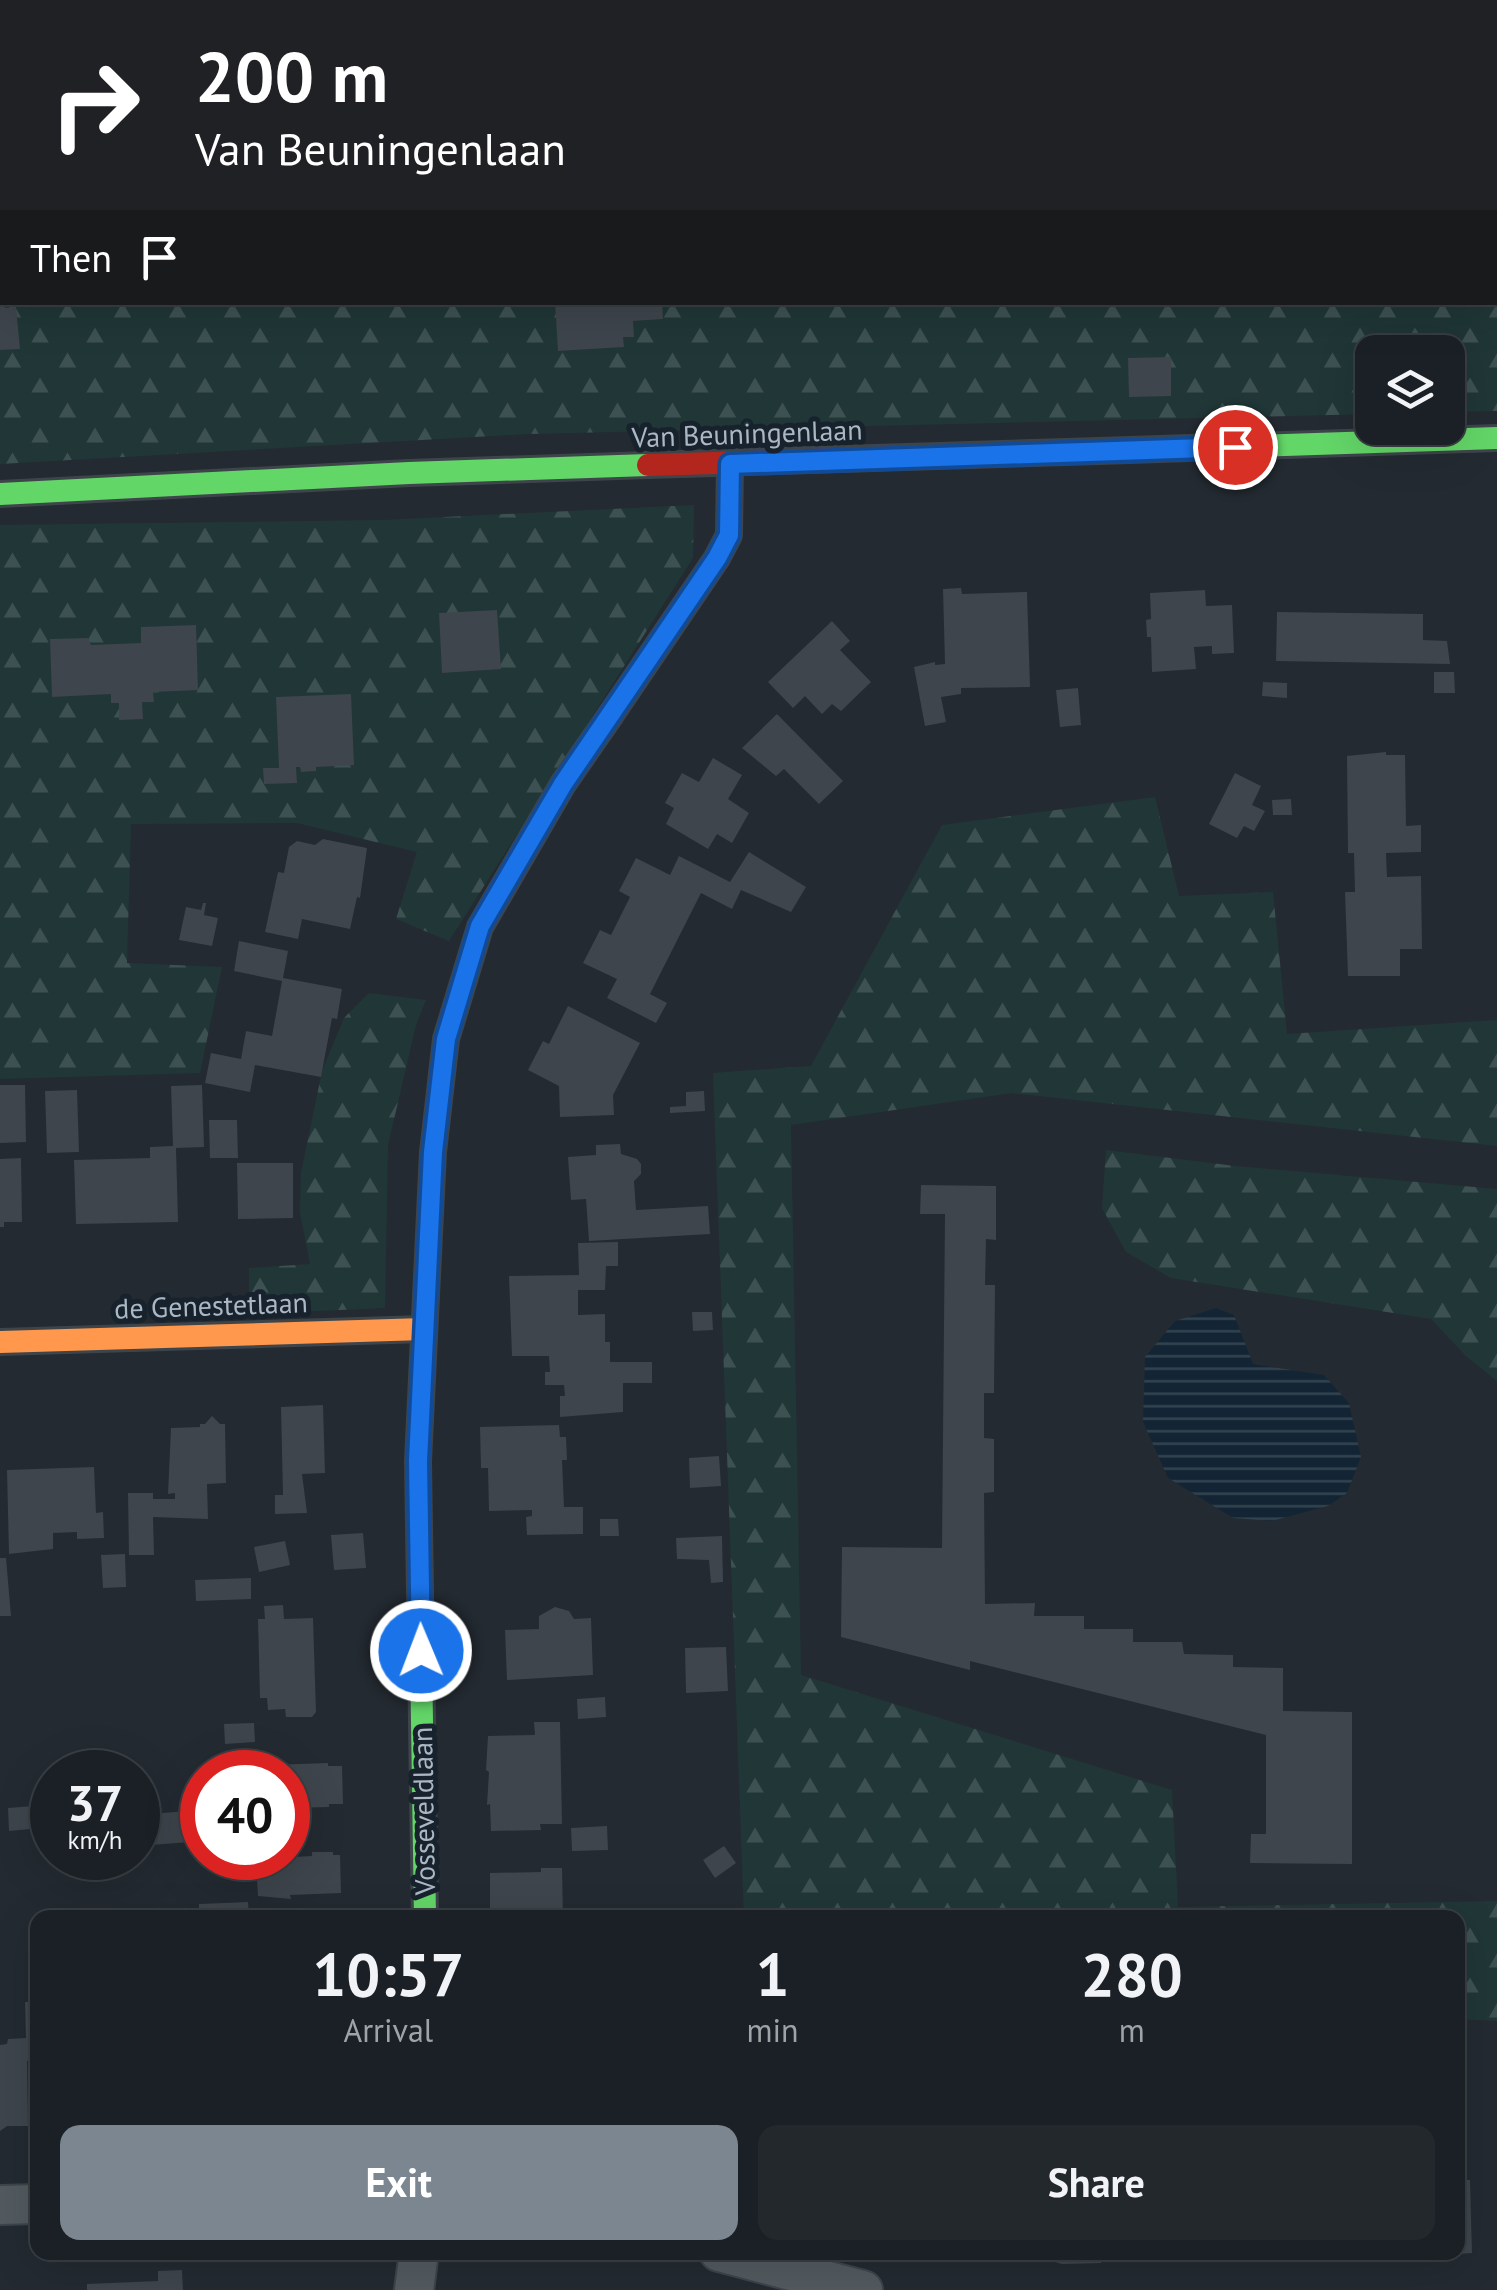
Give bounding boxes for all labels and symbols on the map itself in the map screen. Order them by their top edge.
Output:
pin [1193,405,1278,490]
street label: Van Beuningenlaan [630,410,863,456]
street label: de Genestetlaan [114,1283,308,1327]
position arrow [369,1599,473,1703]
street label: Vosseveldlaan [403,1726,443,1897]
speed limit sign: 40 [180,1750,310,1880]

